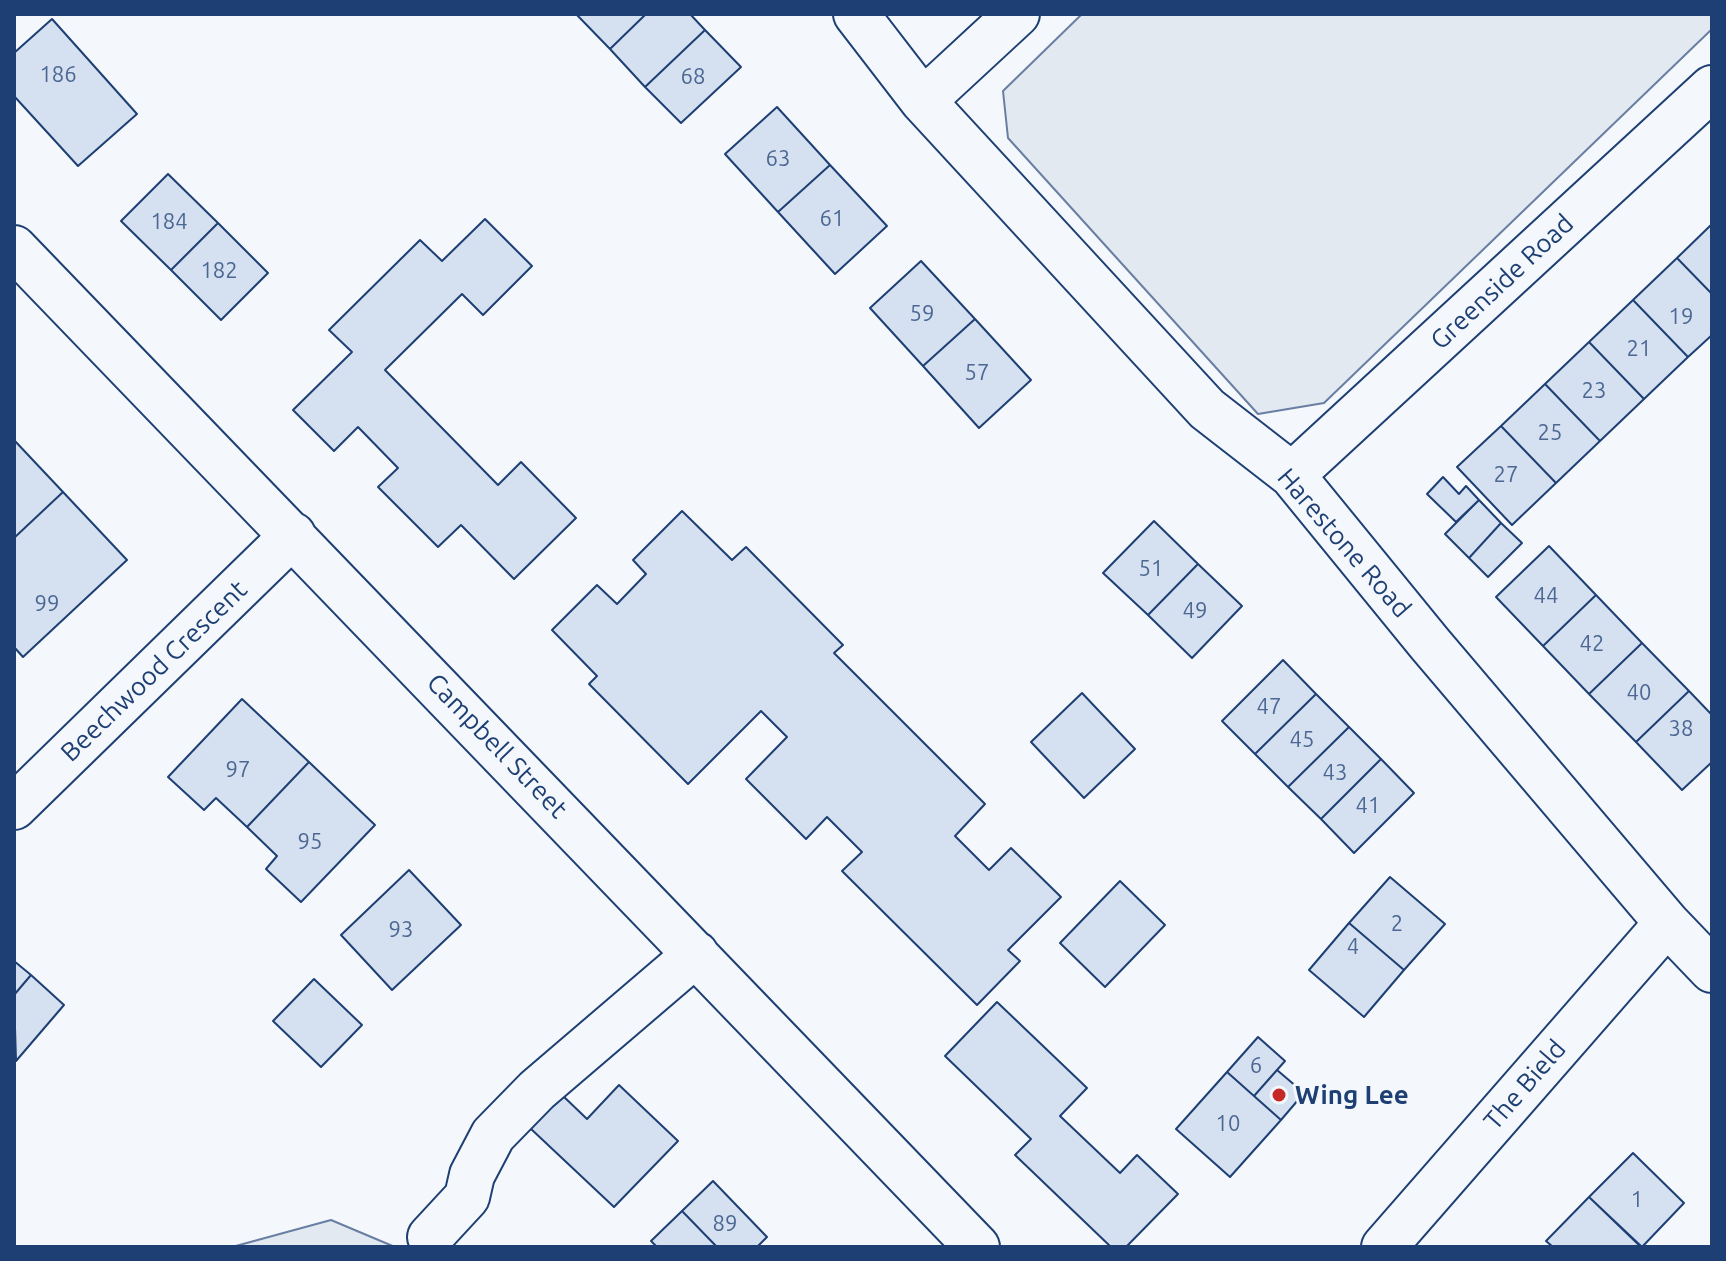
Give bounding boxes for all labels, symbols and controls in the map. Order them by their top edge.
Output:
house number: 186 [39,62,77,88]
house number: 68 [681,64,705,90]
house number: 63 [766,146,790,172]
house number: 61 [820,206,844,232]
street label: Greenside Road [1424,208,1580,356]
house number: 184 [150,209,188,235]
house number: 182 [200,258,238,284]
house number: 59 [910,301,934,327]
house number: 19 [1669,304,1693,330]
house number: 21 [1627,336,1651,362]
house number: 57 [965,360,989,386]
house number: 23 [1582,378,1606,404]
house number: 25 [1538,420,1562,446]
street label: Harestone Road [1271,462,1417,624]
house number: 27 [1494,462,1518,488]
house number: 51 [1139,556,1163,582]
street label: Beechwood Crescent [54,574,254,768]
house number: 44 [1534,583,1558,609]
house number: 99 [35,591,59,617]
house number: 49 [1183,598,1207,624]
house number: 42 [1580,631,1604,657]
street label: Campbell Street [420,667,574,825]
house number: 40 [1627,680,1651,706]
house number: 47 [1257,694,1281,720]
house number: 38 [1669,716,1693,742]
house number: 45 [1290,727,1314,753]
house number: 97 [226,757,250,783]
house number: 43 [1323,760,1347,786]
house number: 41 [1356,793,1380,819]
house number: 95 [298,829,322,855]
house number: 2 [1391,911,1403,937]
house number: 93 [389,917,413,943]
house number: 4 [1347,934,1359,960]
street label: The Bield [1478,1034,1572,1136]
house number: 6 [1250,1053,1262,1079]
place label: Wing Lee [1295,1079,1409,1111]
marker: Wing Lee [1270,1086,1288,1104]
house number: 10 [1216,1111,1240,1137]
house number: 1 [1631,1187,1643,1213]
house number: 89 [713,1211,737,1237]

